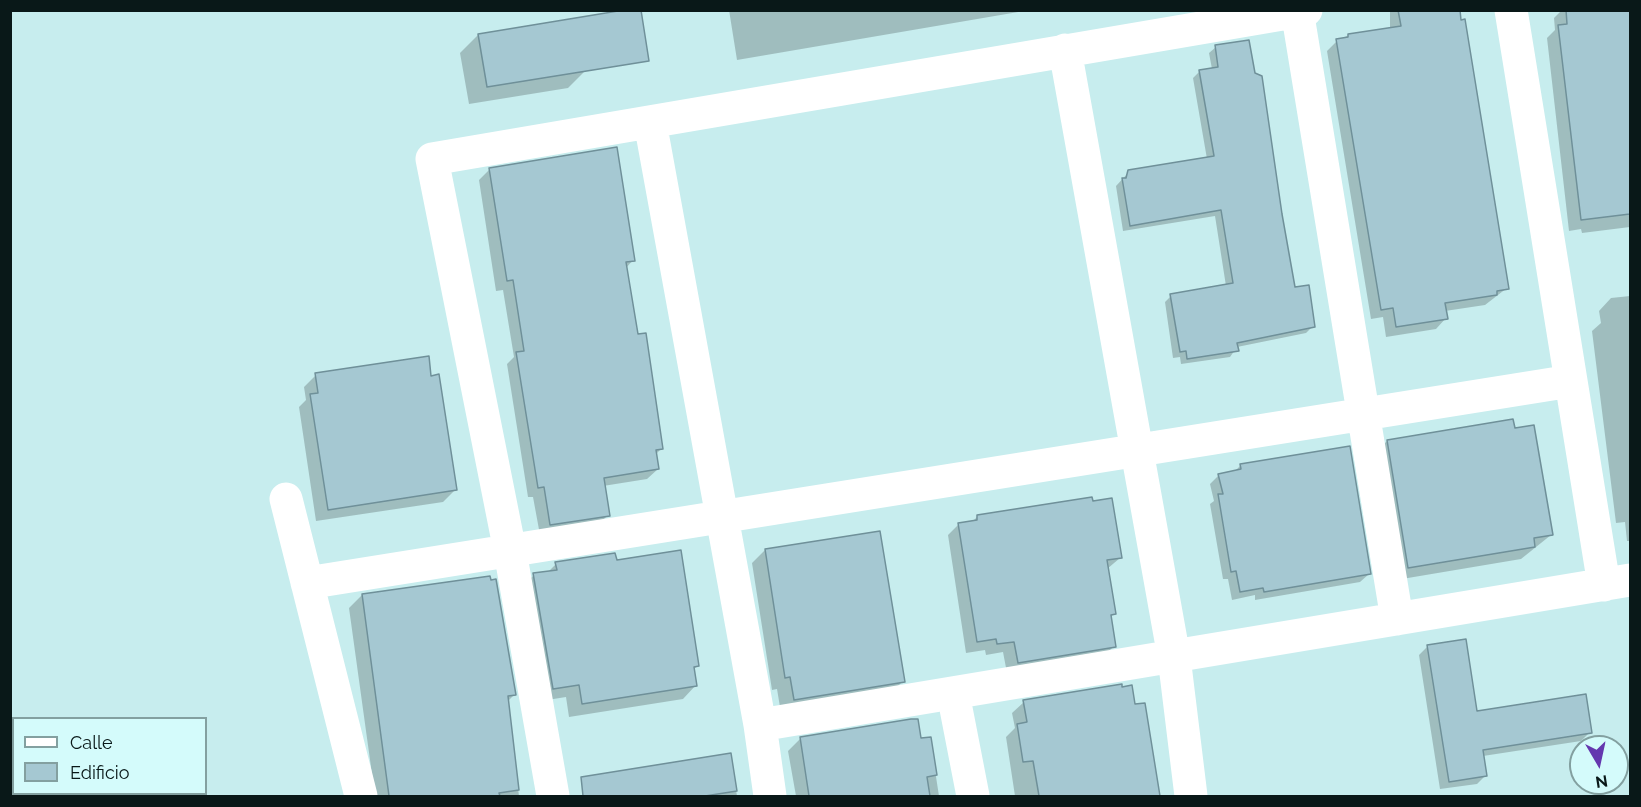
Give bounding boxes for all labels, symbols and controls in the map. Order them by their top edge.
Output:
legend [12,717,207,795]
text: Calle [70,732,113,753]
north arrow [1569,735,1629,795]
text: Edificio [70,762,129,783]
text: N [1594,771,1609,792]

